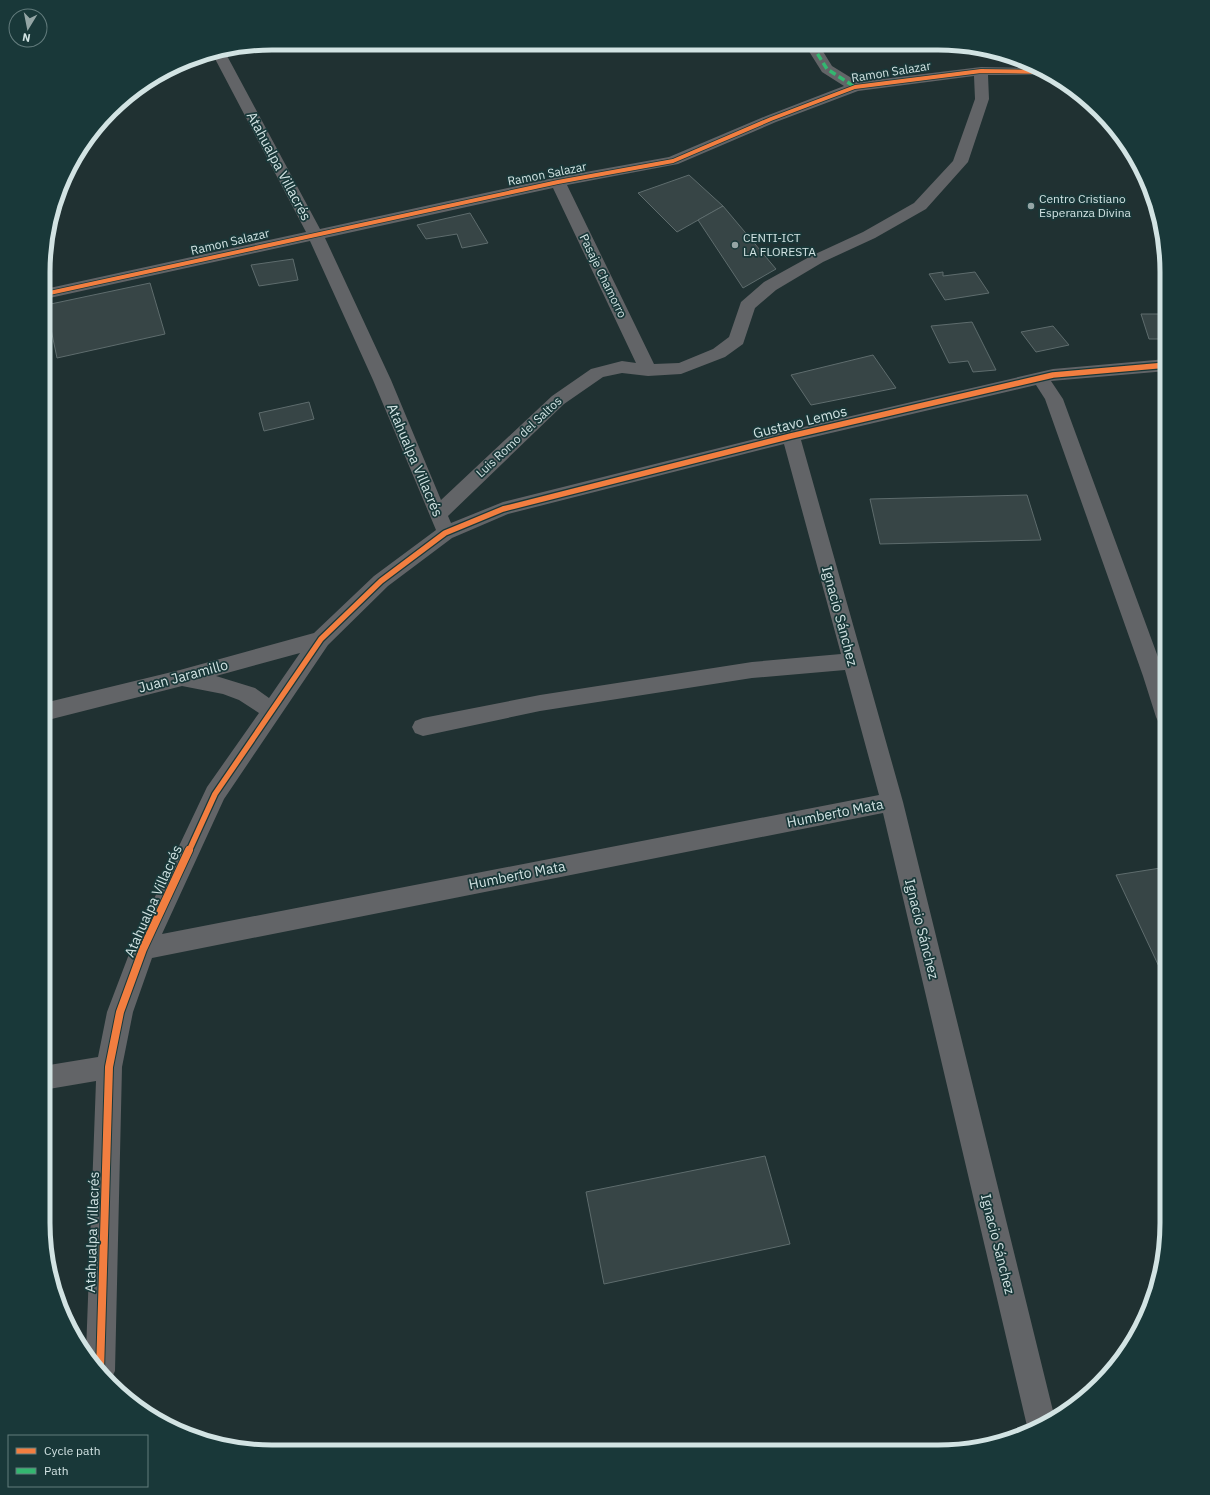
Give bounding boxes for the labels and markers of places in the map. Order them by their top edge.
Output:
place label: Centro Cristiano Esperanza Divina [1039,191,1132,220]
marker: Centro Cristiano Esperanza Divina [1026,201,1036,211]
place label: CENTI-ICT LA FLORESTA [743,230,816,259]
marker: CENTI-ICT LA FLORESTA [730,240,740,250]

